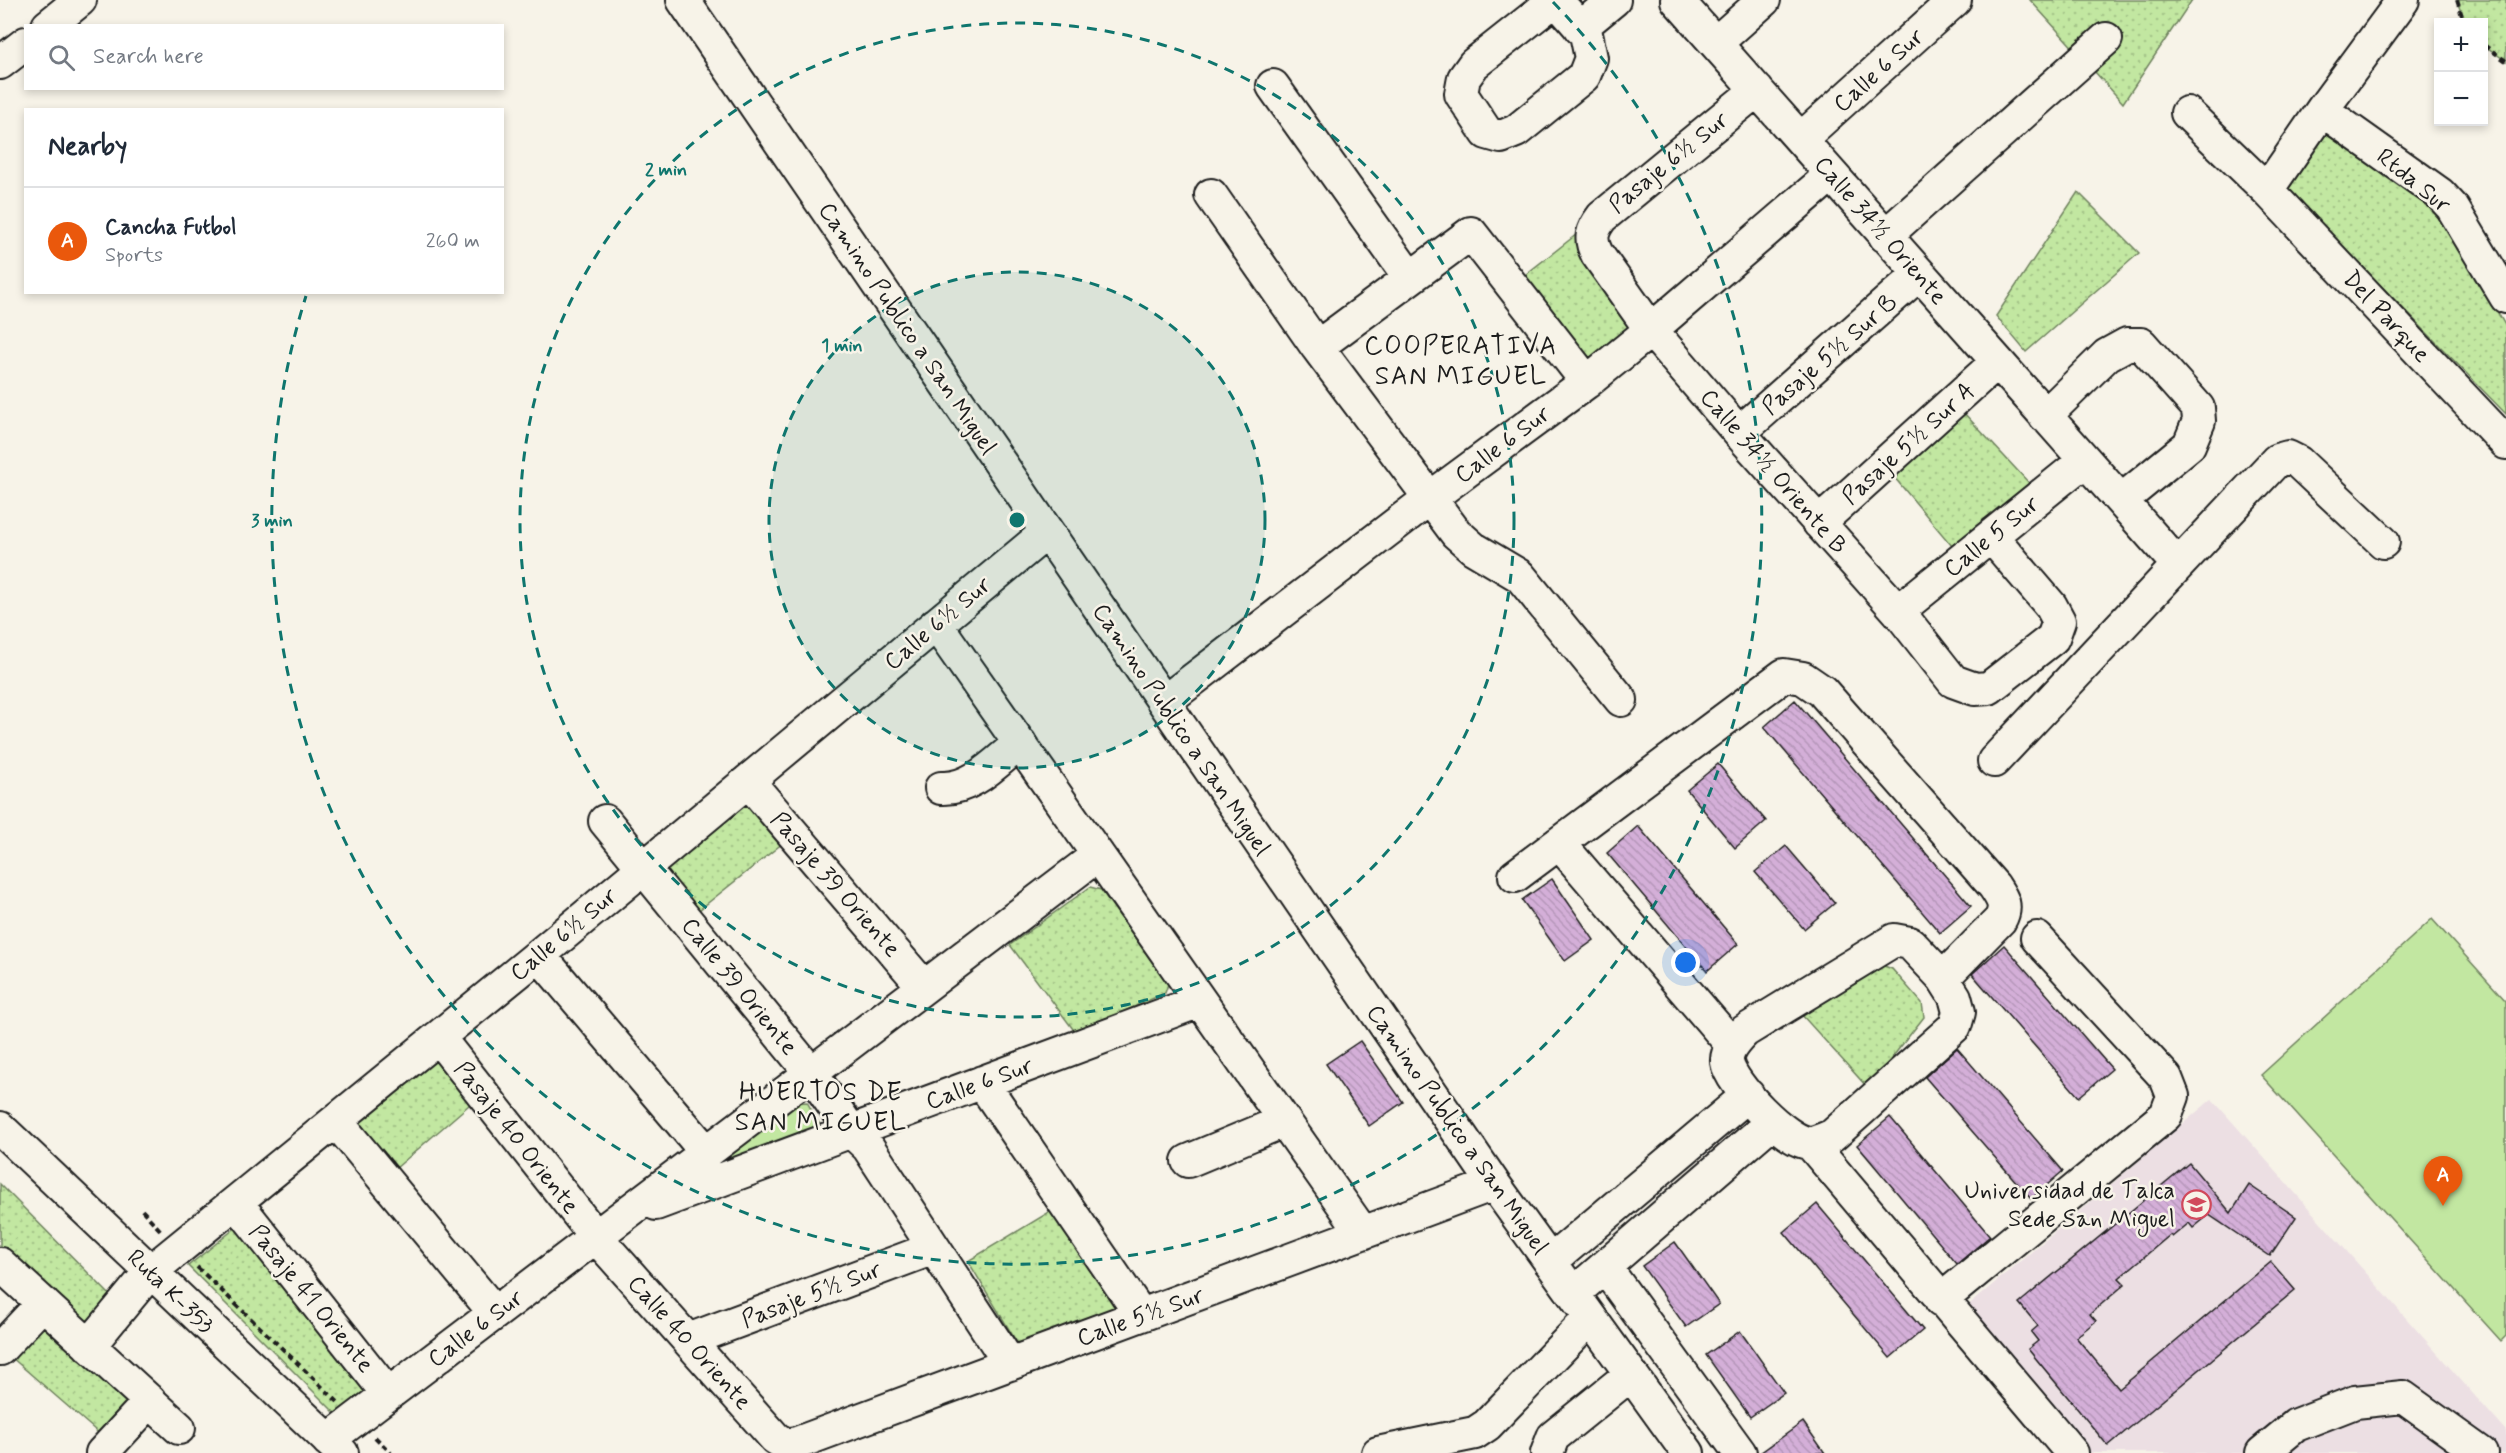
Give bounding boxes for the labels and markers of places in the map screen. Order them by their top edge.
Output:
centre of rings [1007,510,1027,530]
pin: A [2424,1156,2462,1206]
place label: Universidad de Talca Sede San Miguel [1965,1176,2175,1237]
school or university icon: Universidad de Talca Sede San Miguel [2180,1188,2212,1220]

